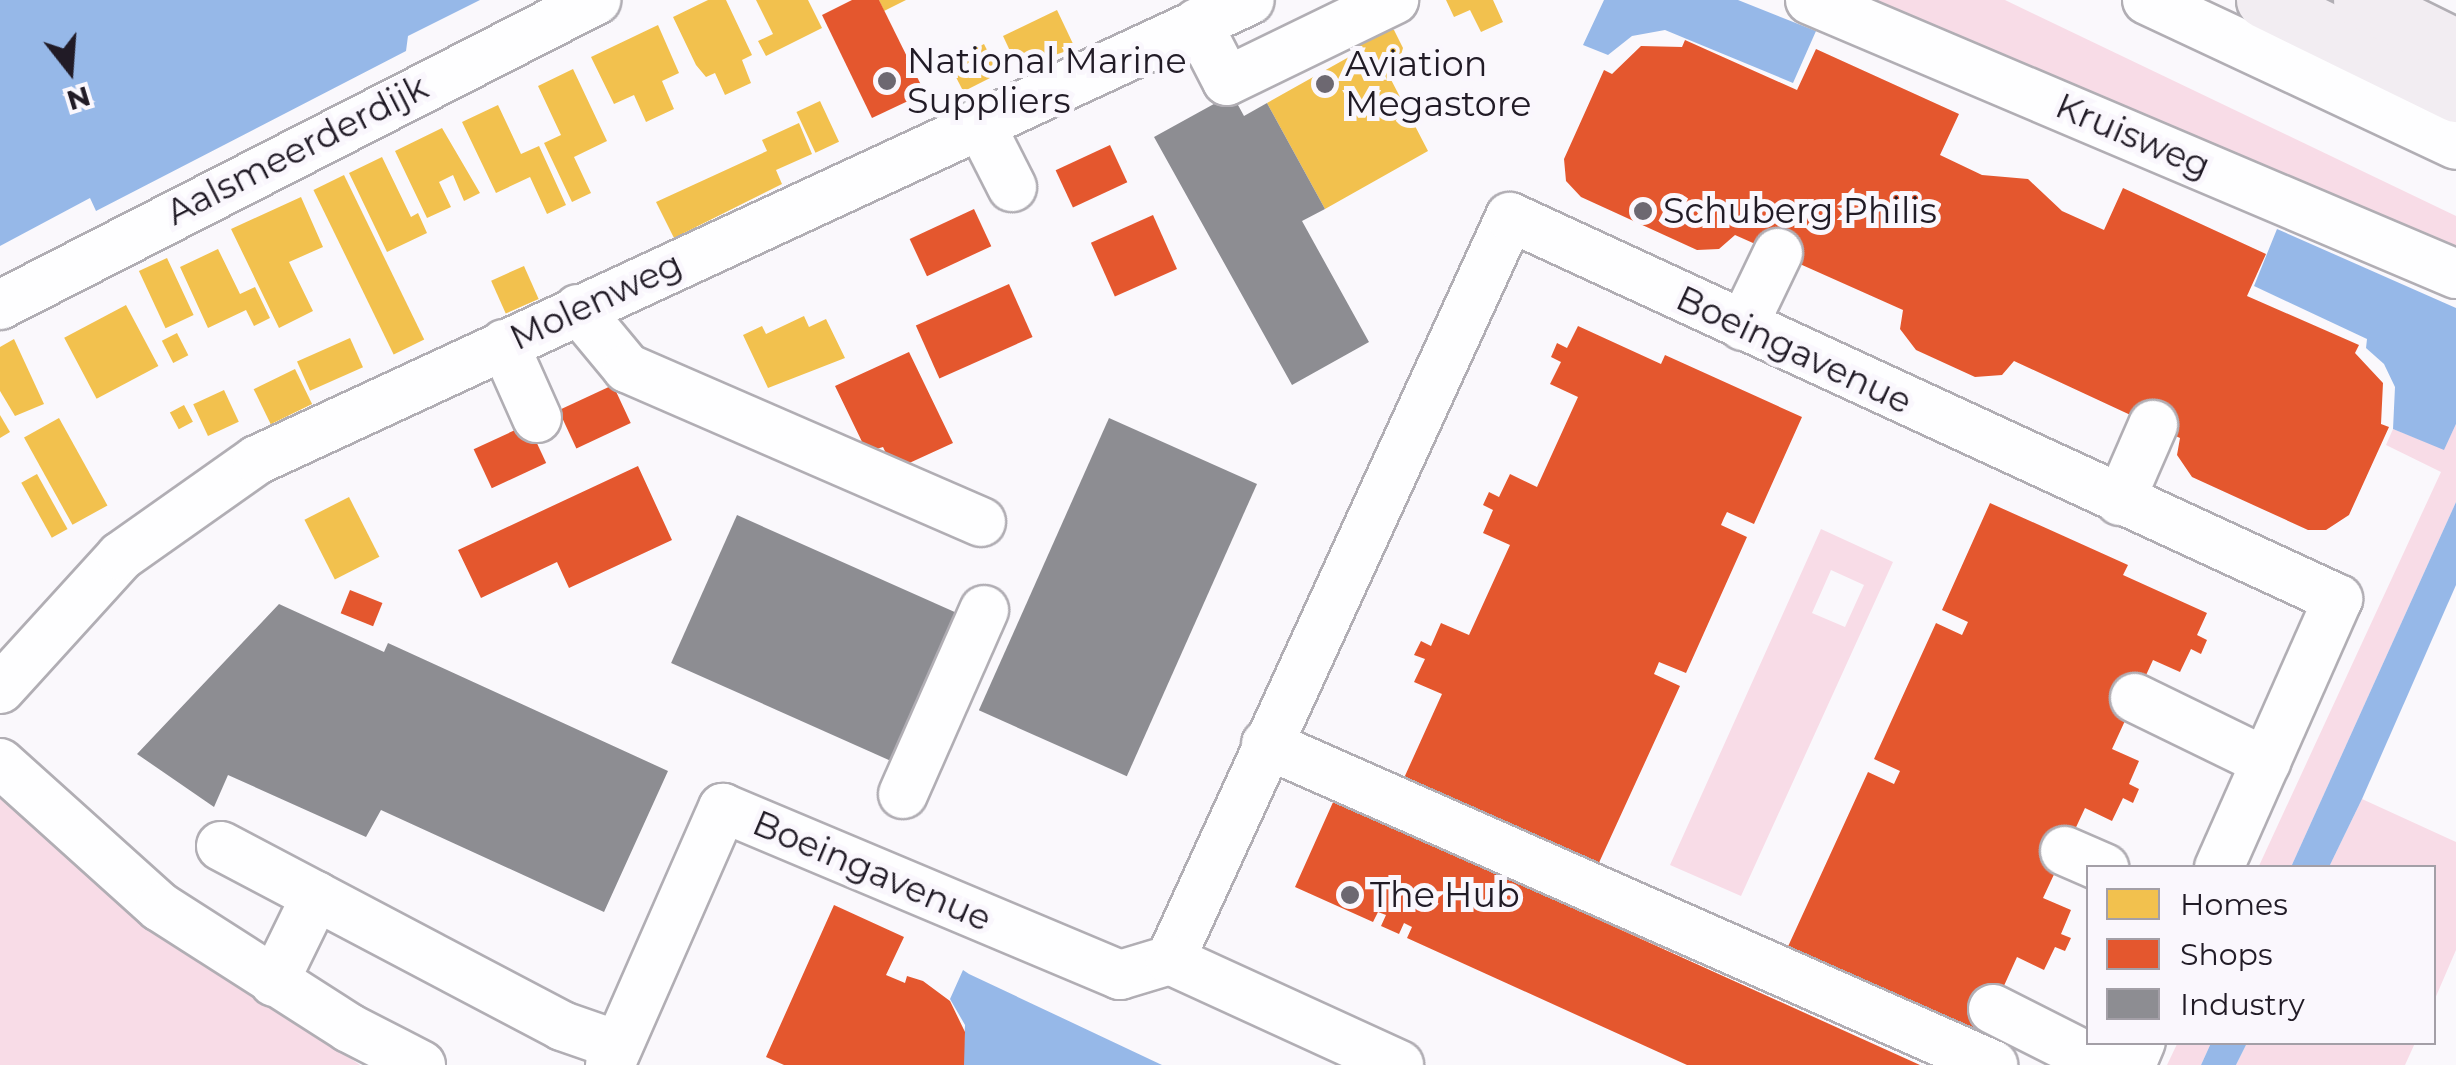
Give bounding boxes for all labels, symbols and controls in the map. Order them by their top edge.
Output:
north arrow [20,20,120,120]
place label: National Marine Suppliers [907,40,1187,122]
place label: Aviation Megastore [1345,43,1531,125]
street label: Aalsmeerderdijk [159,66,435,234]
marker: National Marine Suppliers [876,70,898,92]
marker: Aviation Megastore [1314,73,1336,95]
text: N [63,79,95,118]
street label: Kruisweg [2050,85,2216,187]
place label: Schuberg Philis [1663,190,1937,232]
marker: Schuberg Philis [1632,200,1654,222]
street label: Molenweg [503,243,689,359]
street label: Boeingavenue [1670,277,1918,423]
street label: Boeingavenue [747,802,997,940]
legend [2086,865,2436,1045]
place label: The Hub [1370,874,1520,916]
marker: The Hub [1339,884,1361,906]
text: Homes [2180,886,2288,923]
text: Shops [2180,936,2273,973]
text: Industry [2180,986,2305,1023]

